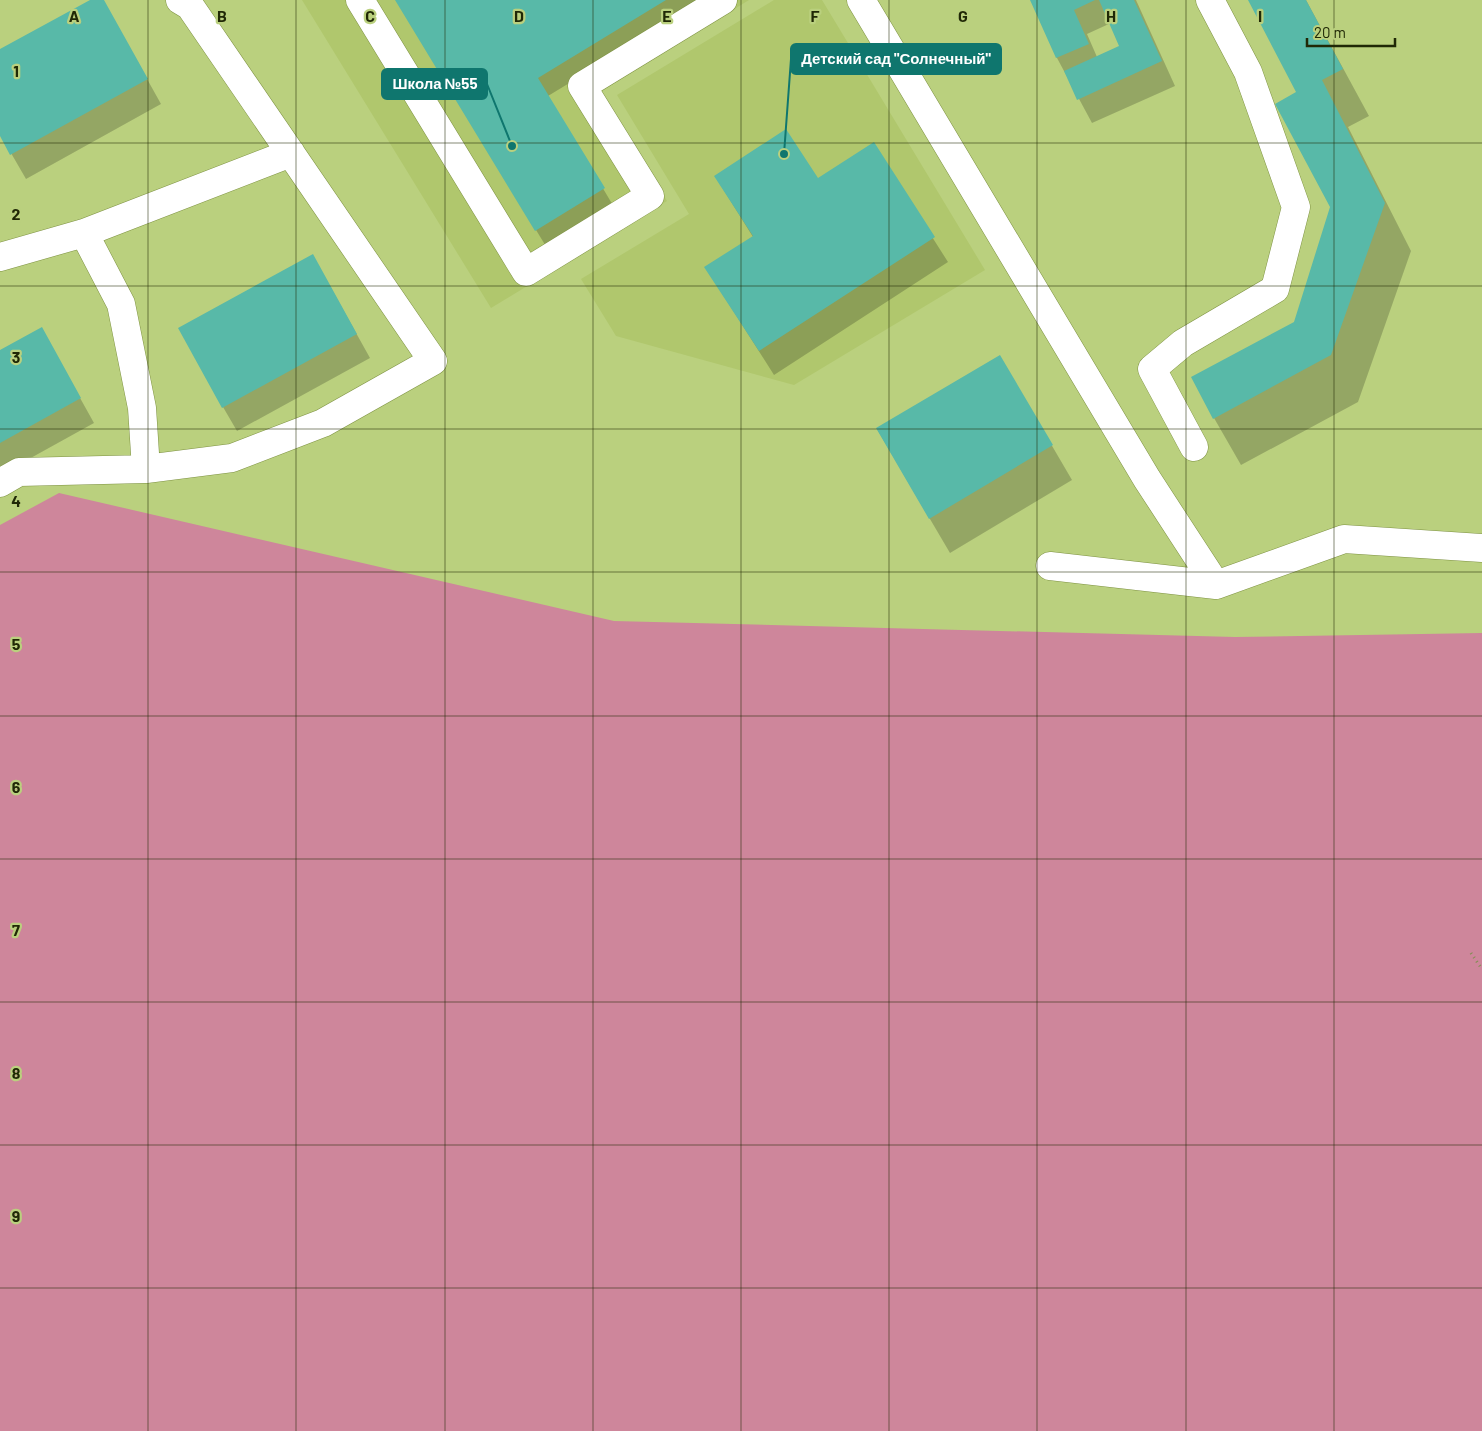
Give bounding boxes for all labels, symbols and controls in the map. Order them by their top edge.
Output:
text: A [69,6,80,25]
text: B [217,6,227,25]
text: C [365,6,375,25]
text: D [514,6,524,25]
text: E [662,6,672,25]
text: F [811,6,820,25]
text: G [958,6,968,25]
text: H [1106,6,1116,25]
text: I [1258,6,1262,25]
scale bar [1307,15,1394,47]
text: 20 m [1314,23,1346,41]
callout: Детский сад "Солнечный" [791,44,1001,74]
text: Детский сад "Солнечный" [801,49,991,67]
text: 1 [13,61,19,80]
callout: Школа №55 [382,69,487,99]
text: Школа №55 [393,74,477,92]
text: 2 [12,204,21,223]
text: 3 [12,347,20,366]
text: 4 [11,491,21,510]
text: 5 [12,634,21,653]
text: 6 [12,777,21,796]
text: 7 [12,920,20,939]
text: 8 [12,1063,21,1082]
text: 9 [12,1206,20,1225]

